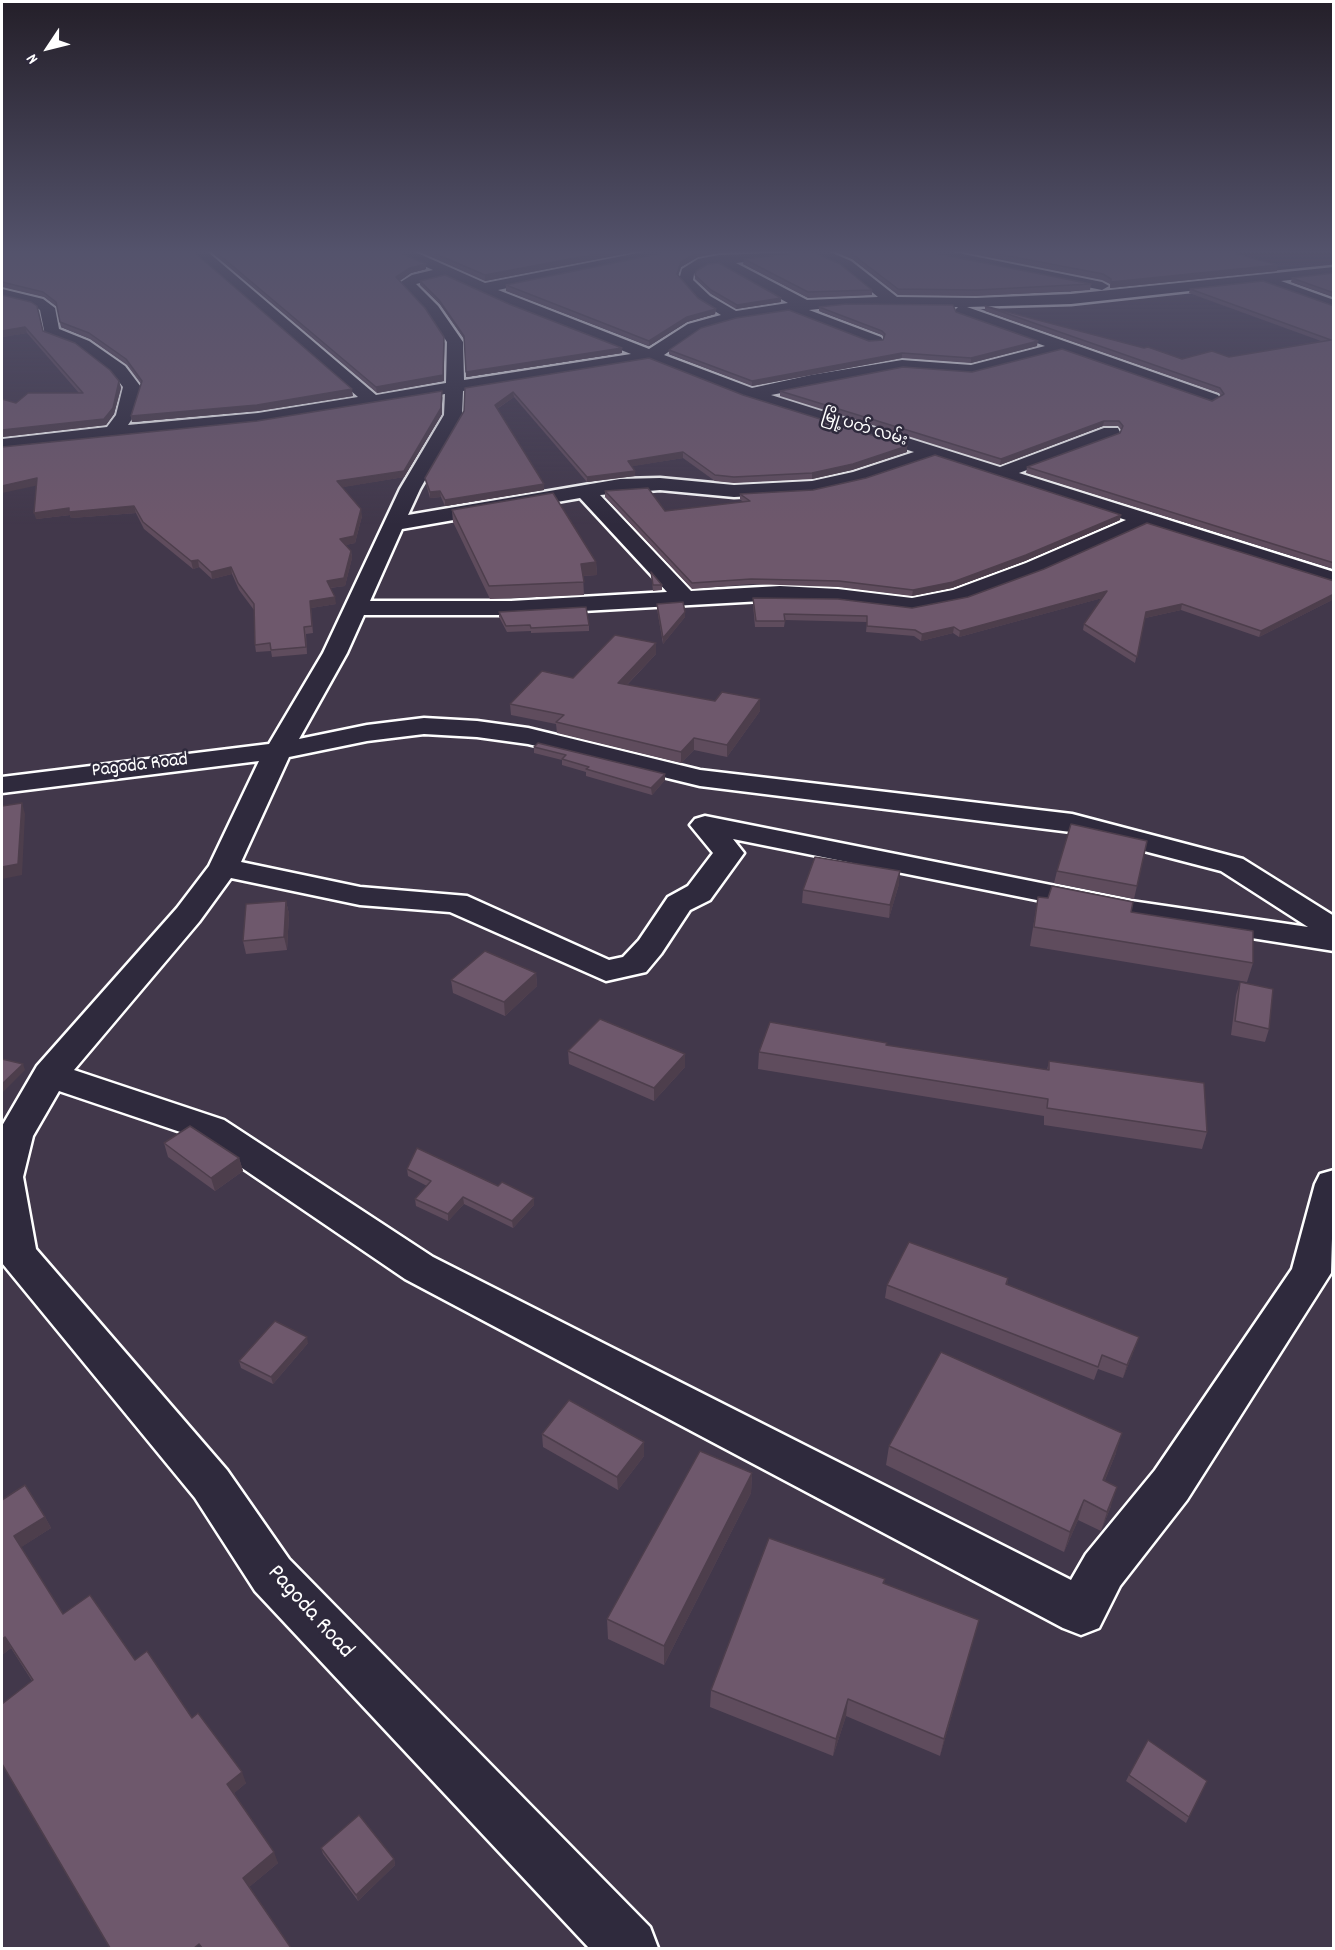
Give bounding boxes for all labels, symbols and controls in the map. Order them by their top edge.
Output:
north arrow [18,18,78,78]
text: N [21,49,45,68]
street label: မြို့ပတ် လမ်း [819,408,909,452]
street label: Pagoda Road [90,749,190,785]
street label: Pagoda Road [259,1560,359,1666]

